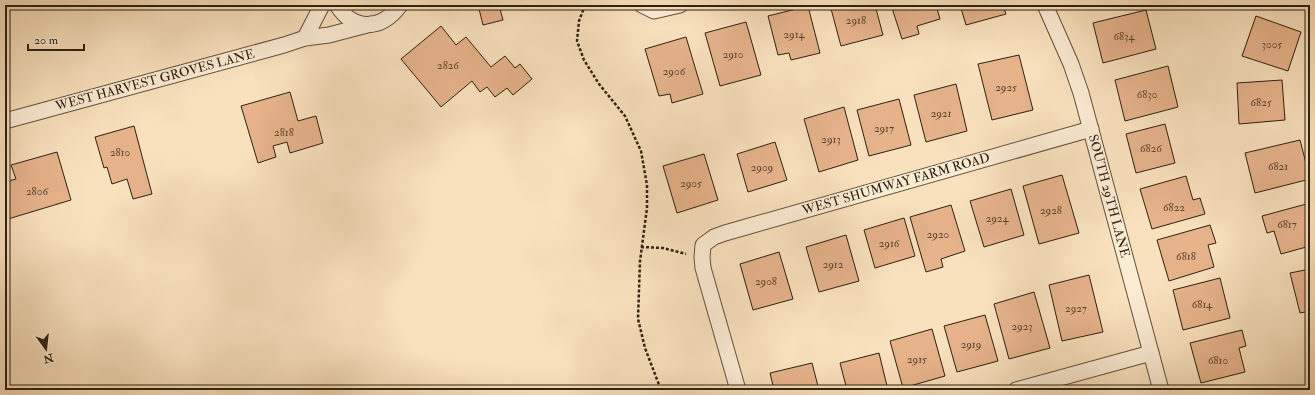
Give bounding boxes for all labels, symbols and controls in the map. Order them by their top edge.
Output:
house number: 2918 [846,14,866,27]
scale bar [28,26,84,52]
house number: 2914 [783,28,806,41]
house number: 6834 [1114,30,1135,43]
text: 20 m [34,33,59,48]
house number: 3005 [1262,38,1282,51]
street label: WEST HARVEST GROVES LANE [53,46,256,115]
house number: 2910 [723,48,744,61]
house number: 2826 [437,59,460,72]
house number: 2906 [663,65,687,78]
house number: 2925 [995,81,1017,94]
house number: 6830 [1137,88,1158,101]
house number: 6825 [1250,96,1272,109]
house number: 2921 [931,107,951,120]
house number: 2917 [874,122,894,135]
house number: 2818 [274,126,294,139]
house number: 2913 [821,133,841,146]
street label: SOUTH 29TH LANE [1085,133,1133,259]
house number: 6826 [1140,142,1163,155]
house number: 2810 [110,146,130,159]
street label: WEST SHUMWAY FARM ROAD [799,150,992,219]
house number: 6821 [1268,160,1288,173]
house number: 2909 [751,161,773,174]
house number: 2905 [680,177,702,190]
house number: 2806 [26,185,49,198]
house number: 6822 [1163,201,1185,214]
house number: 2928 [1040,204,1062,217]
house number: 2924 [986,212,1009,225]
house number: 6817 [1277,218,1297,231]
house number: 2920 [927,228,950,241]
house number: 2916 [879,237,901,250]
house number: 6818 [1176,250,1196,263]
house number: 2912 [823,258,844,271]
house number: 2908 [755,275,777,288]
house number: 6814 [1192,298,1213,311]
house number: 2927 [1065,302,1087,315]
house number: 2923 [1011,320,1033,333]
north arrow [26,329,66,369]
house number: 2919 [961,338,981,351]
text: N [41,350,56,366]
house number: 2915 [907,353,927,366]
house number: 6810 [1208,354,1228,367]

